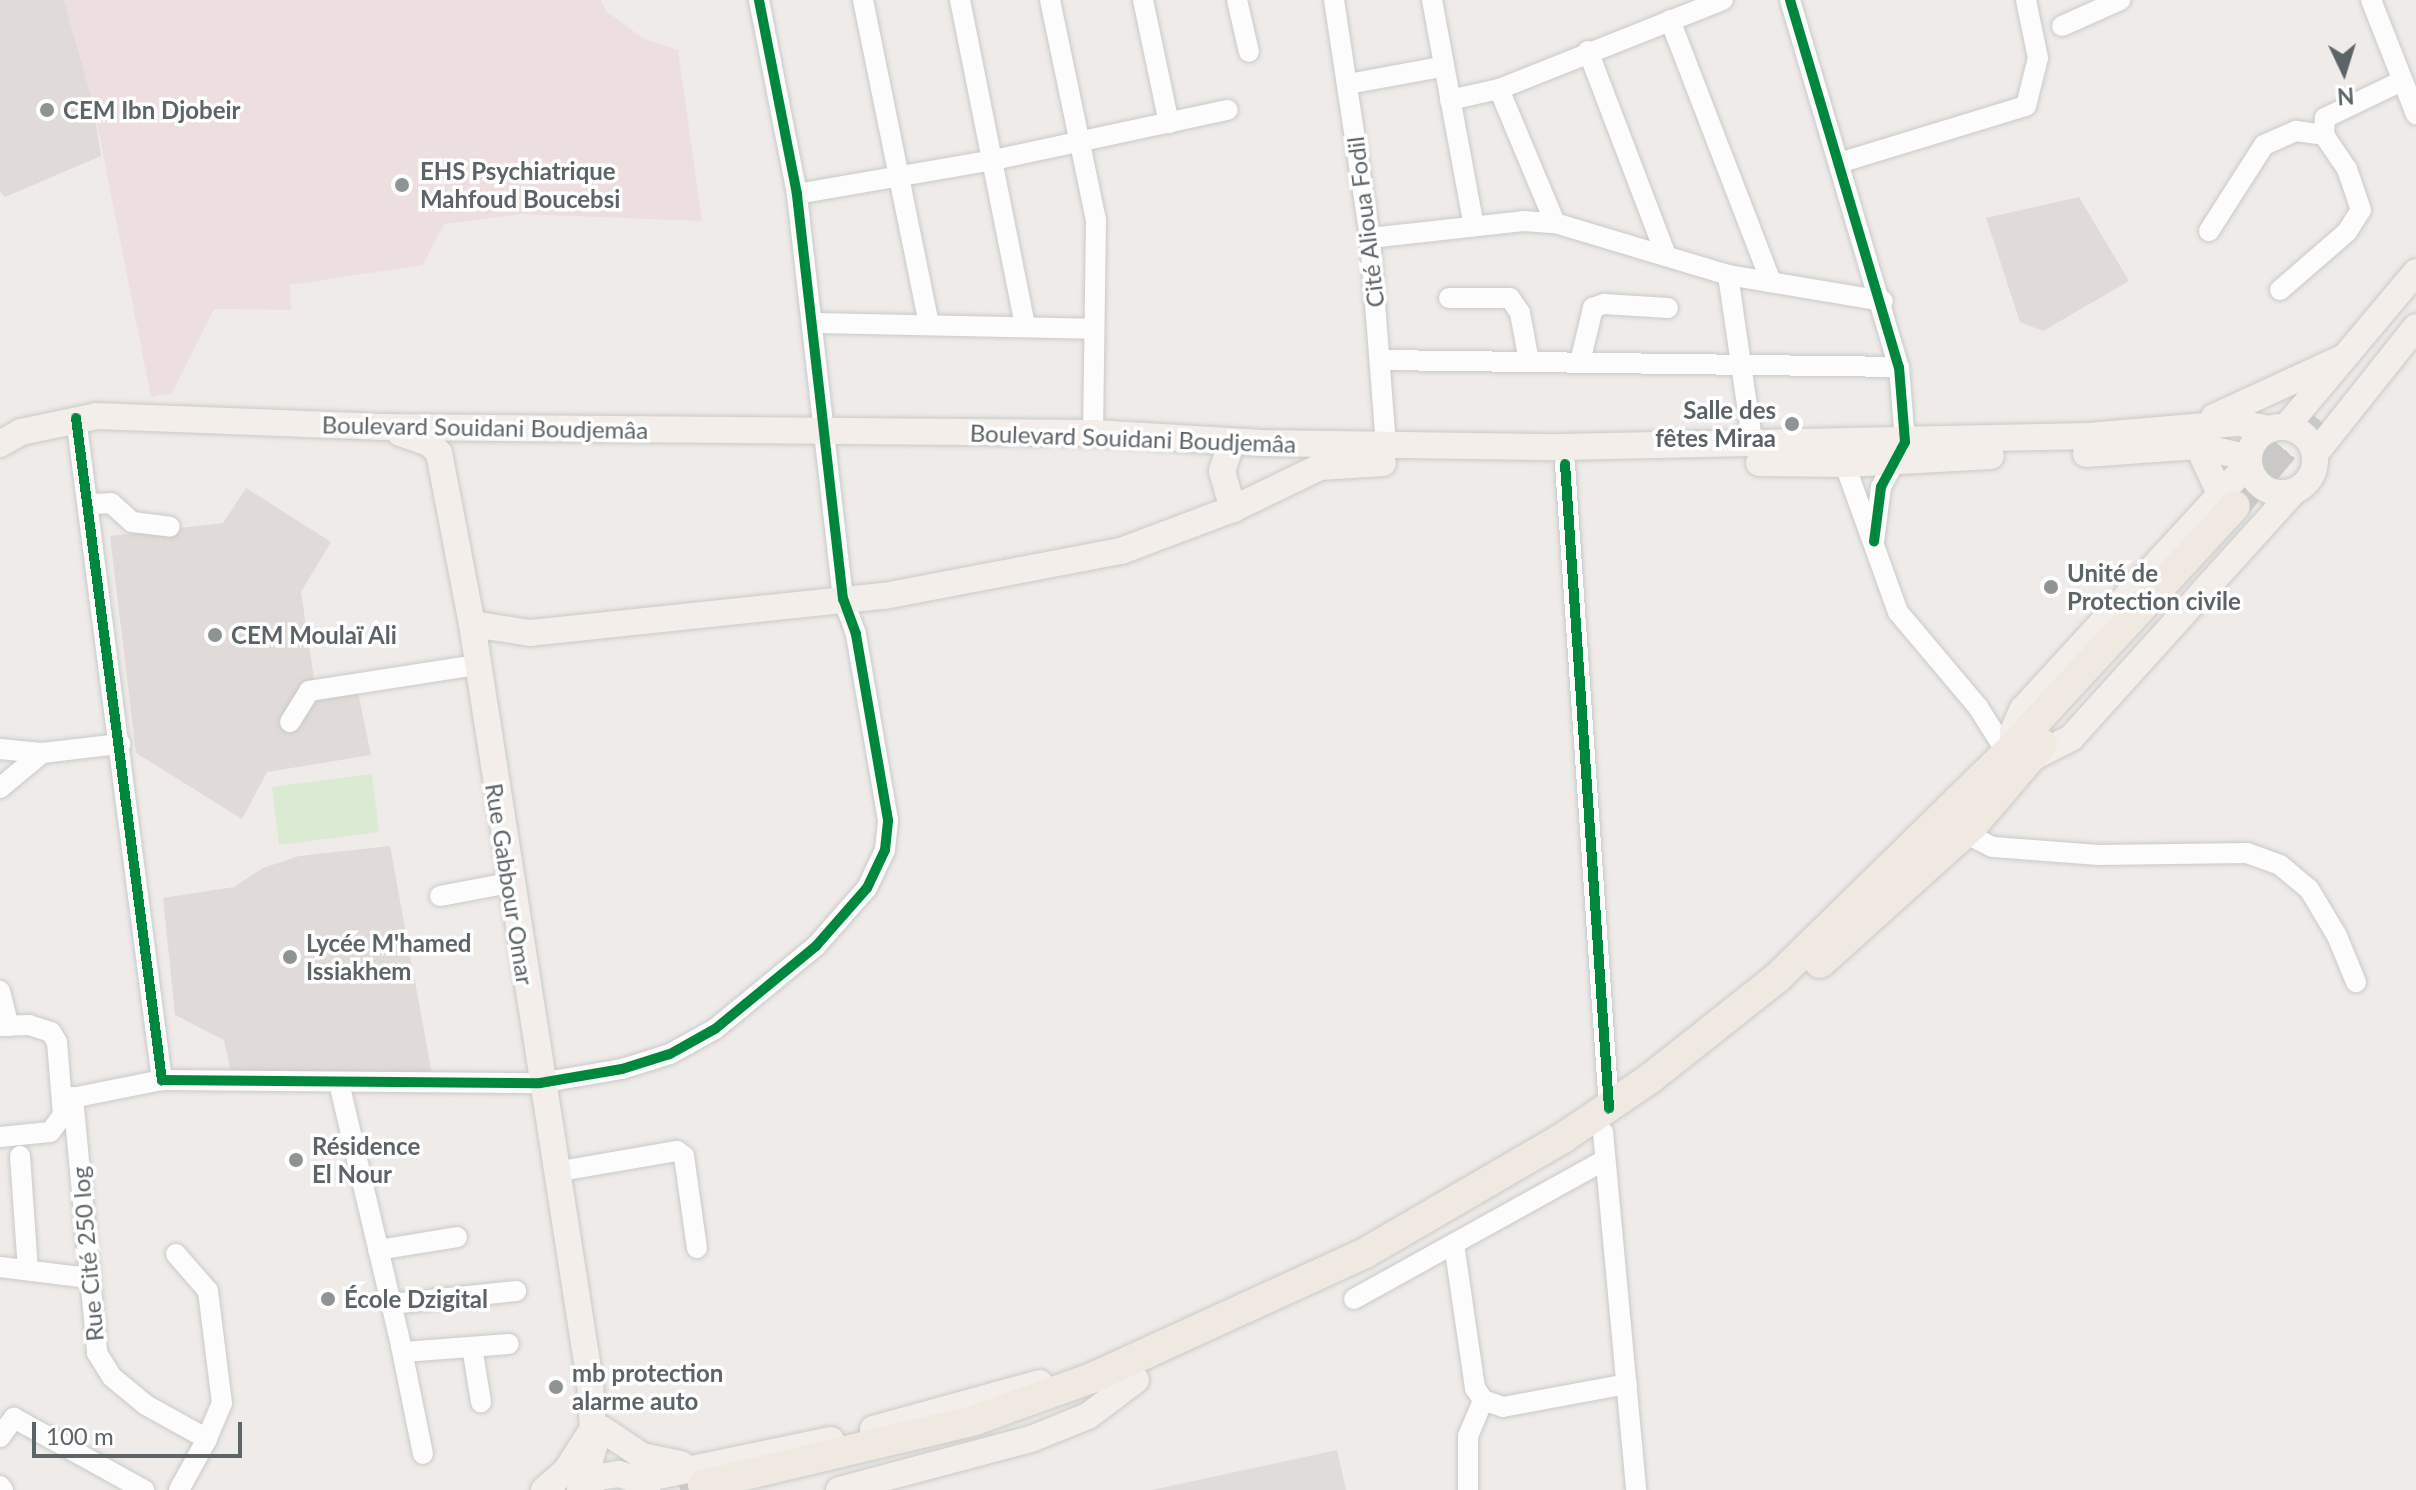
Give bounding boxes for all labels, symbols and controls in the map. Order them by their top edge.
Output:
north arrow [2304,32,2384,112]
text: N [2336,82,2355,110]
place label: CEM Ibn Djobeir [63,96,241,124]
marker: CEM Ibn Djobeir [38,101,56,119]
street label: Cité Alioua Fodil [1340,134,1390,310]
place label: EHS Psychiatrique Mahfoud Boucebsi [420,157,620,213]
marker: EHS Psychiatrique Mahfoud Boucebsi [391,174,413,196]
place label: Salle des fêtes Miraa [1655,396,1776,452]
street label: Boulevard Souidani Boudjemâa [322,410,648,444]
marker: Salle des fêtes Miraa [1783,415,1801,433]
street label: Boulevard Souidani Boudjemâa [969,418,1297,458]
place label: Unité de Protection civile [2067,559,2241,615]
marker: Unité de Protection civile [2042,578,2060,596]
place label: CEM Moulaï Ali [231,621,398,649]
marker: CEM Moulaï Ali [206,626,224,644]
street label: Rue Gabbour Omar [480,781,540,987]
place label: Lycée M'hamed Issiakhem [306,929,471,985]
marker: Lycée M'hamed Issiakhem [281,948,299,966]
place label: Résidence El Nour [312,1132,420,1188]
marker: Résidence El Nour [287,1151,305,1169]
street label: Rue Cité 250 log [65,1165,109,1343]
place label: École Dzigital [344,1285,488,1313]
marker: École Dzigital [319,1290,337,1308]
place label: mb protection alarme auto [572,1359,723,1415]
marker: mb protection alarme auto [547,1378,565,1396]
scale bar [36,1406,246,1456]
text: 100 m [46,1421,114,1450]

